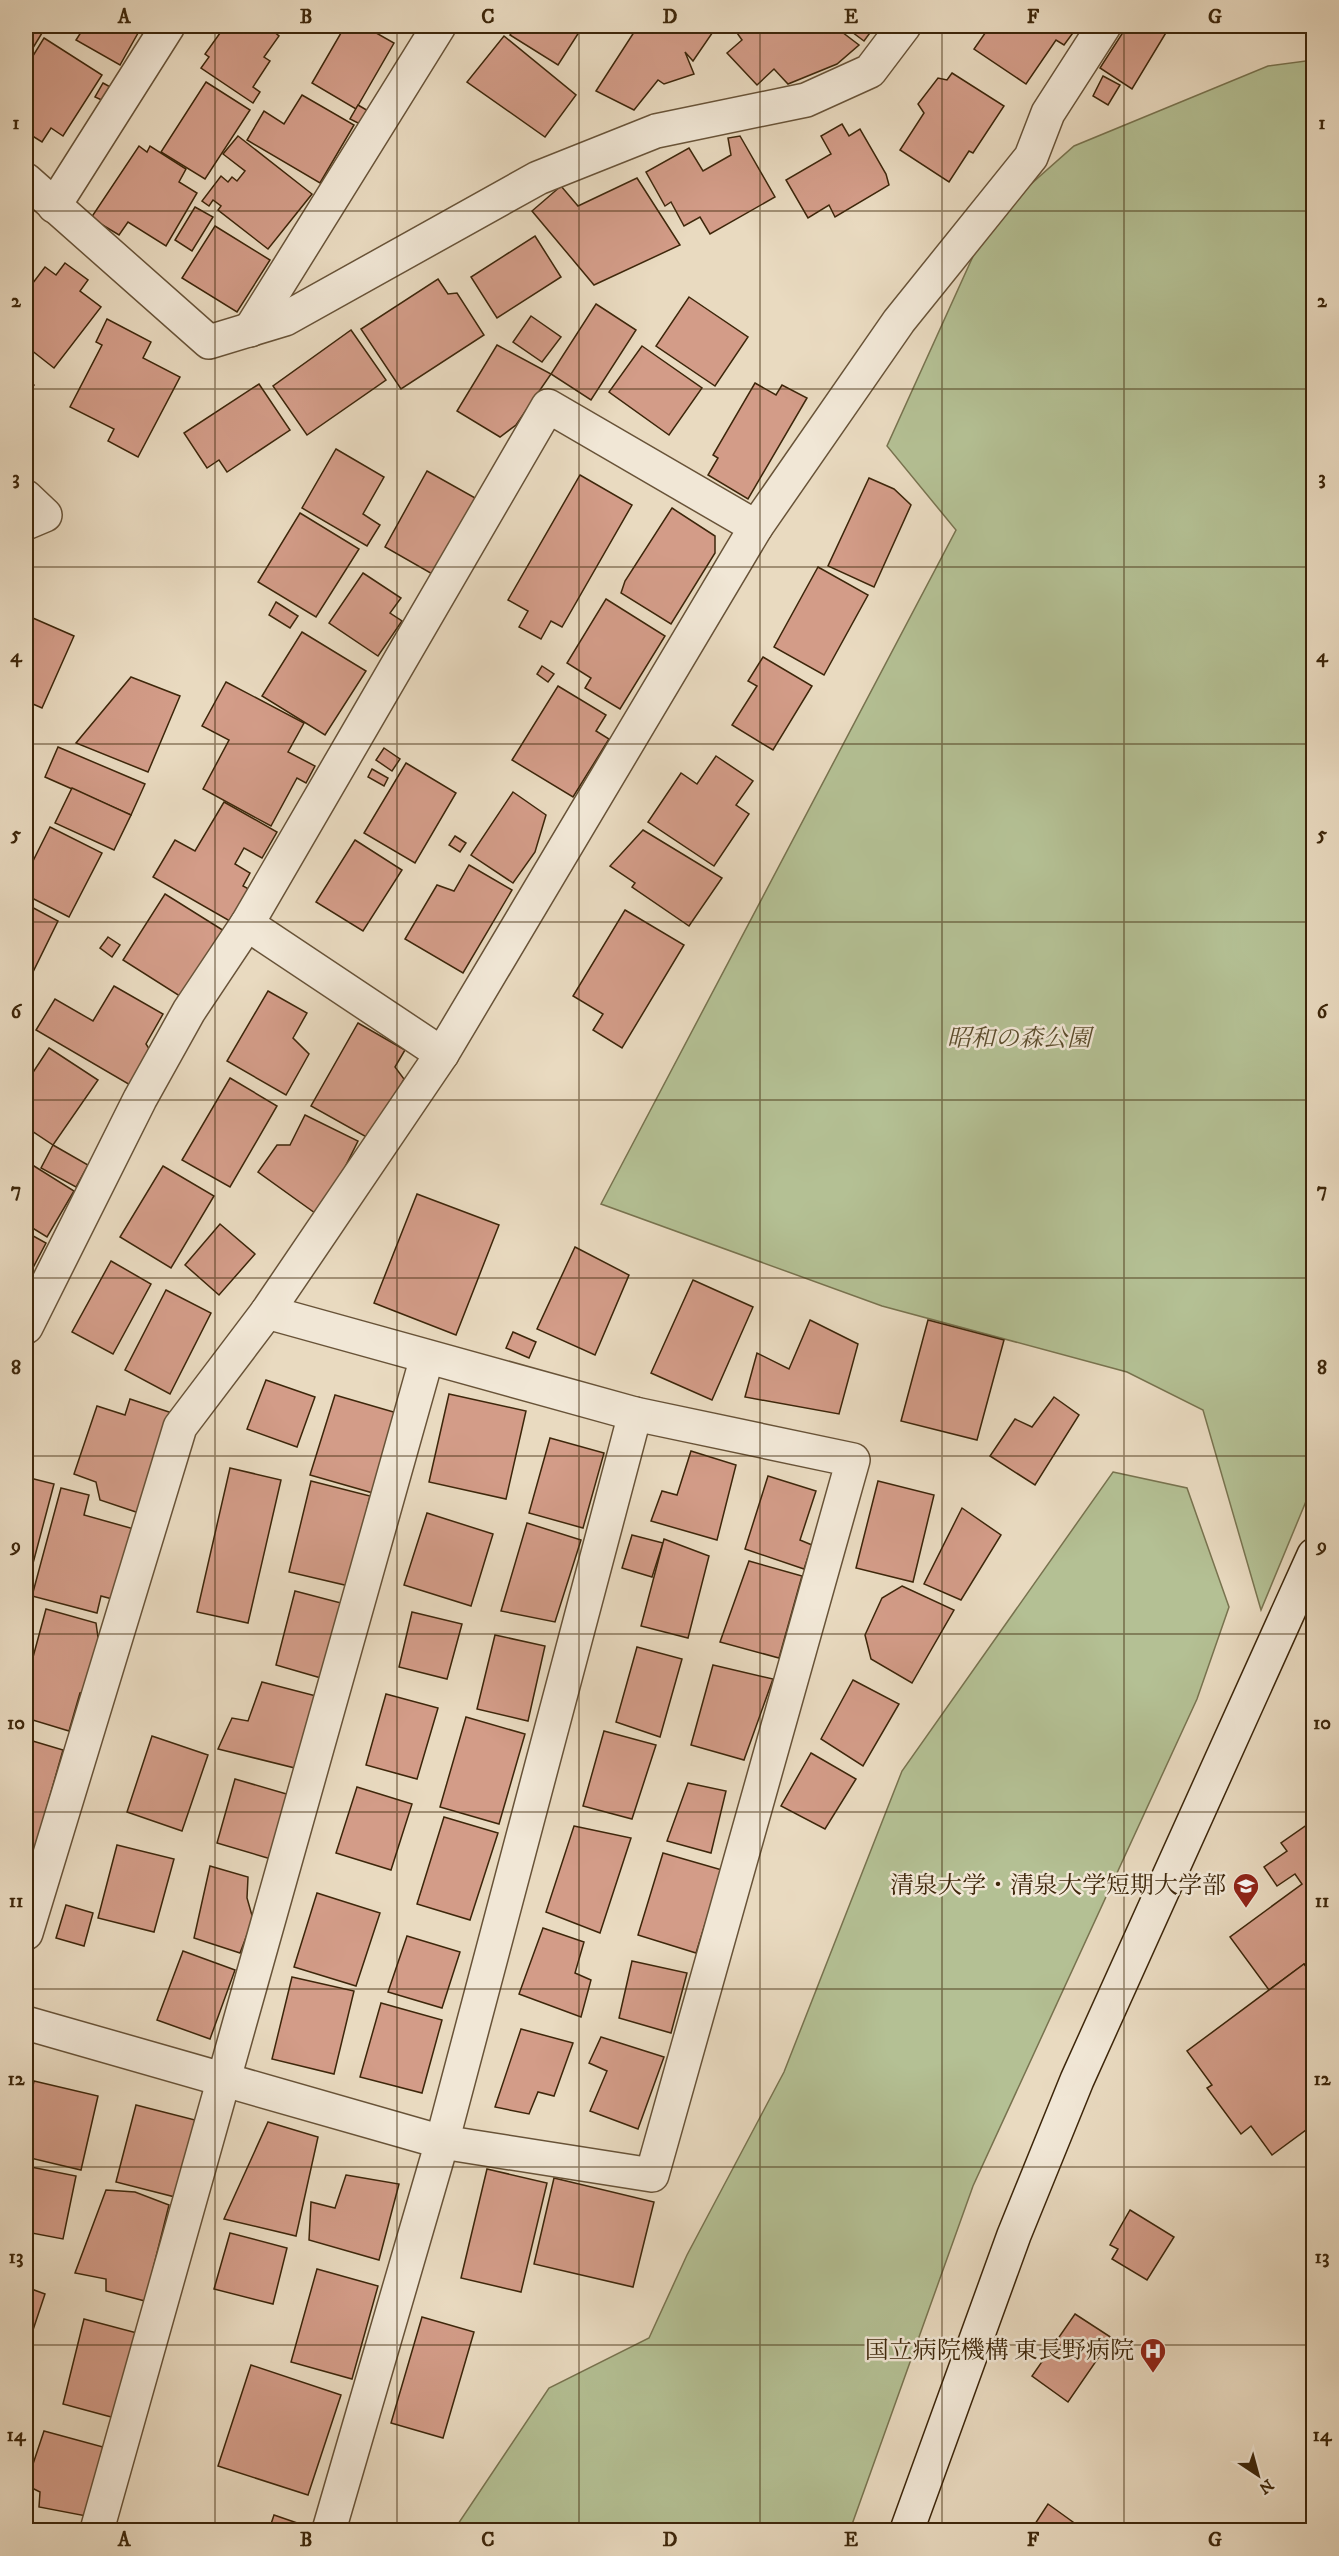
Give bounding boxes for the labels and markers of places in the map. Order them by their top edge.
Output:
place label: 清泉大学・清泉大学短期大学部 [890,1871,1226,1901]
school or university icon: 清泉大学・清泉大学短期大学部 [1231,1871,1261,1909]
place label: 国立病院機構 東長野病院 [865,2336,1134,2366]
hospital icon: 国立病院機構 東長野病院 [1138,2336,1168,2374]

